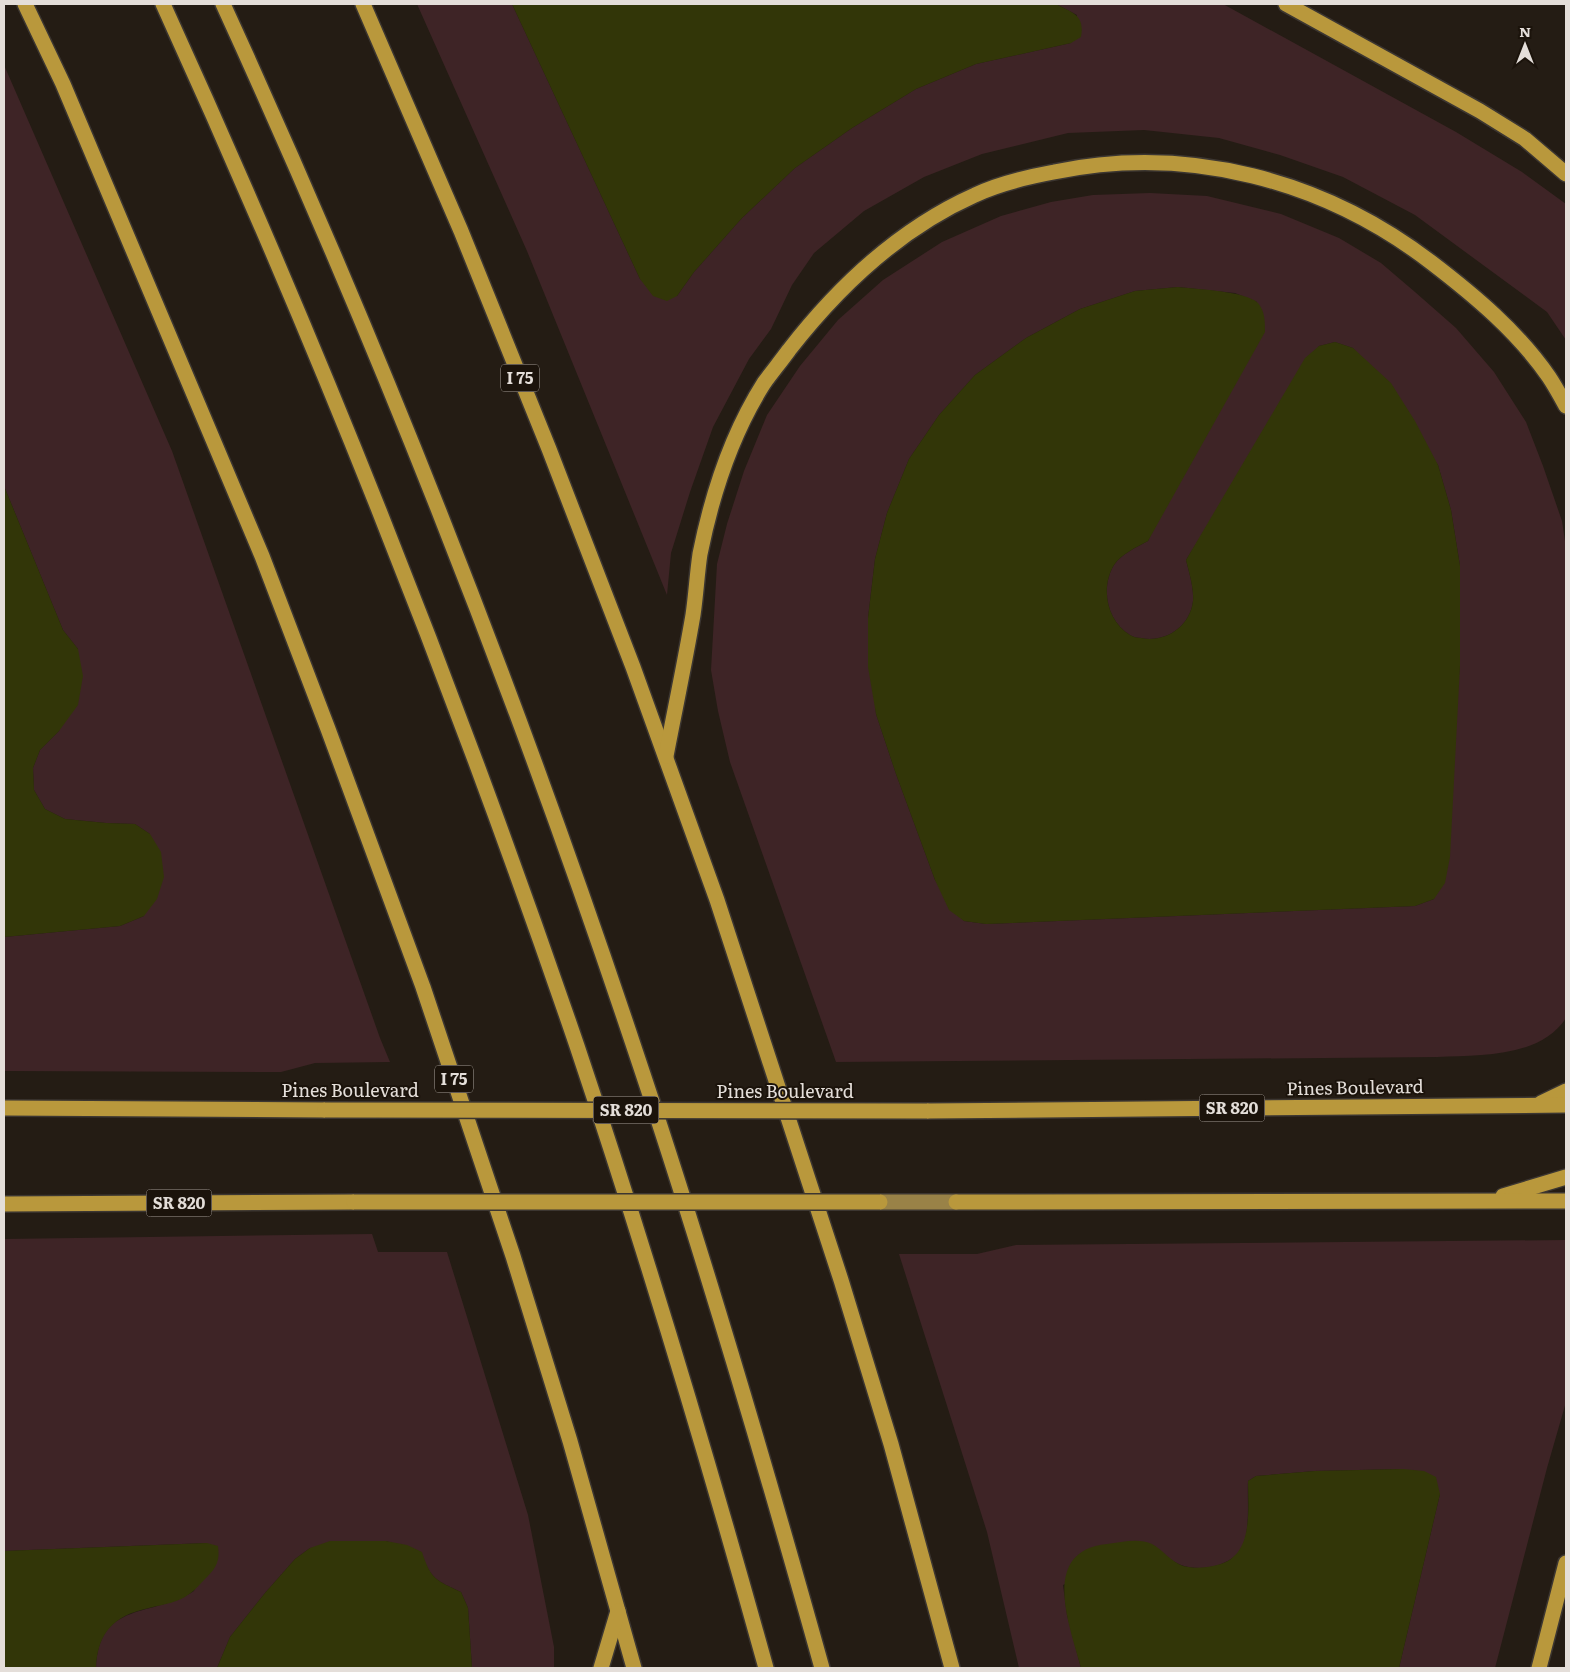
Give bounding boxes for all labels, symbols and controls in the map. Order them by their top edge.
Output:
north arrow [1500,20,1550,70]
text: N [1519,21,1531,41]
road number: I 75 [501,364,539,392]
road number: I 75 [435,1066,473,1092]
street label: Pines Boulevard [1286,1072,1424,1101]
street label: Pines Boulevard [281,1076,419,1103]
street label: Pines Boulevard [716,1077,854,1104]
road number: SR 820 [1200,1094,1264,1122]
road number: SR 820 [594,1096,658,1124]
road number: SR 820 [146,1190,212,1216]

